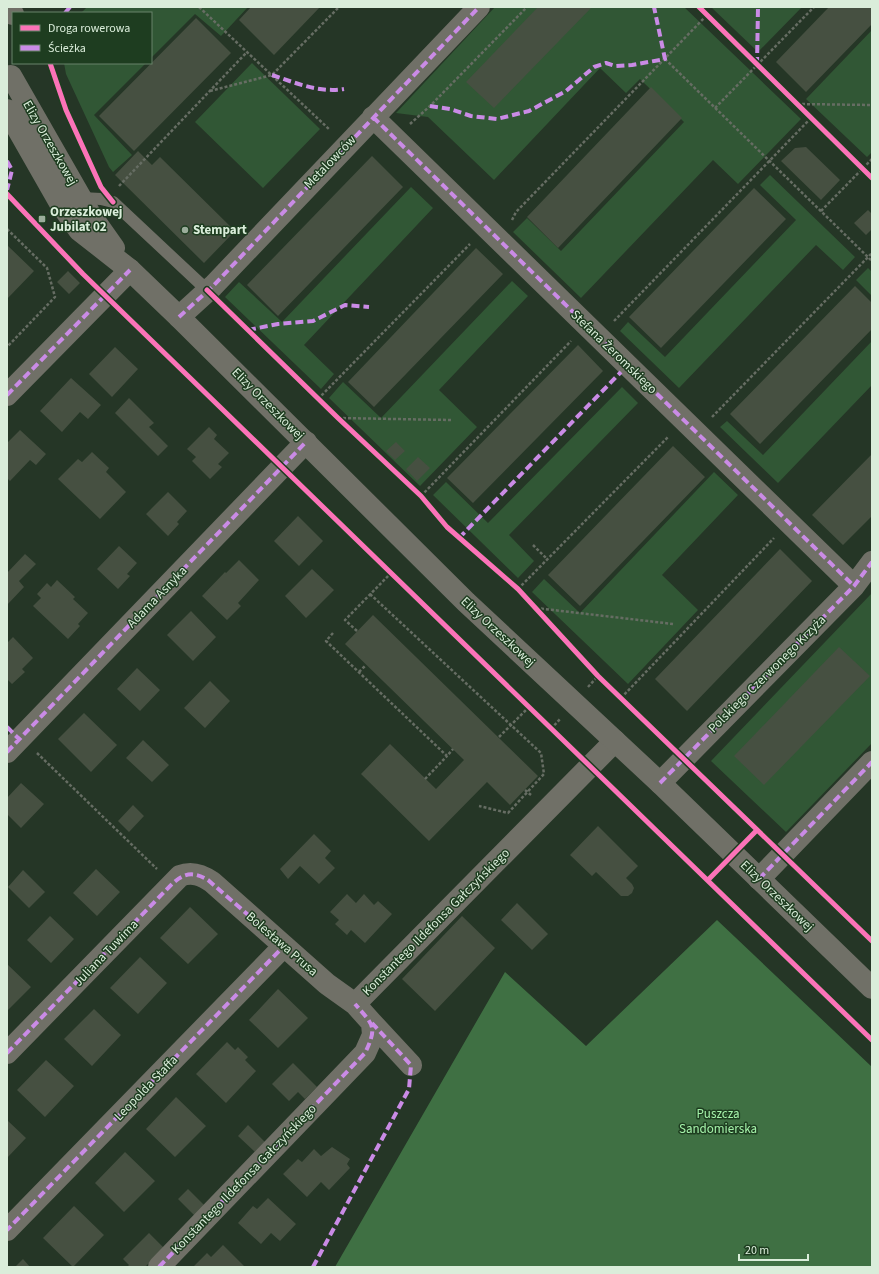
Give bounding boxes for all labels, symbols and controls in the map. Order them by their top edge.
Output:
legend [12,12,152,64]
text: Droga rowerowa [48,20,130,37]
text: Ścieżka [48,40,86,57]
street label: Elizy Orzeszkowej [18,97,82,189]
street label: Metalowców [300,131,361,193]
place label: Orzeszkowej Jubilat 02 [50,203,122,236]
marker: Orzeszkowej Jubilat 02 [37,214,47,224]
place label: Stempart [193,221,247,239]
marker: Stempart [180,225,190,235]
street label: Stefana Żeromskiego [567,306,661,398]
street label: Elizy Orzeszkowej [228,364,308,444]
street label: Adama Asnyka [123,562,191,632]
street label: Elizy Orzeszkowej [457,593,539,671]
street label: Polskiego Czerwonego Krzyża [704,611,830,737]
street label: Konstantego Ildefonsa Gałczyńskiego [358,844,514,1000]
street label: Elizy Orzeszkowej [736,856,818,936]
street label: Bolesława Prusa [242,908,322,980]
street label: Juliana Tuwima [70,916,142,990]
street label: Leopolda Staffa [110,1051,182,1125]
street label: Konstantego Ildefonsa Gałczyńskiego [167,1100,321,1258]
park label: Puszcza Sandomierska [679,1105,757,1138]
scale bar [739,1236,808,1262]
text: 20 m [745,1242,769,1259]

